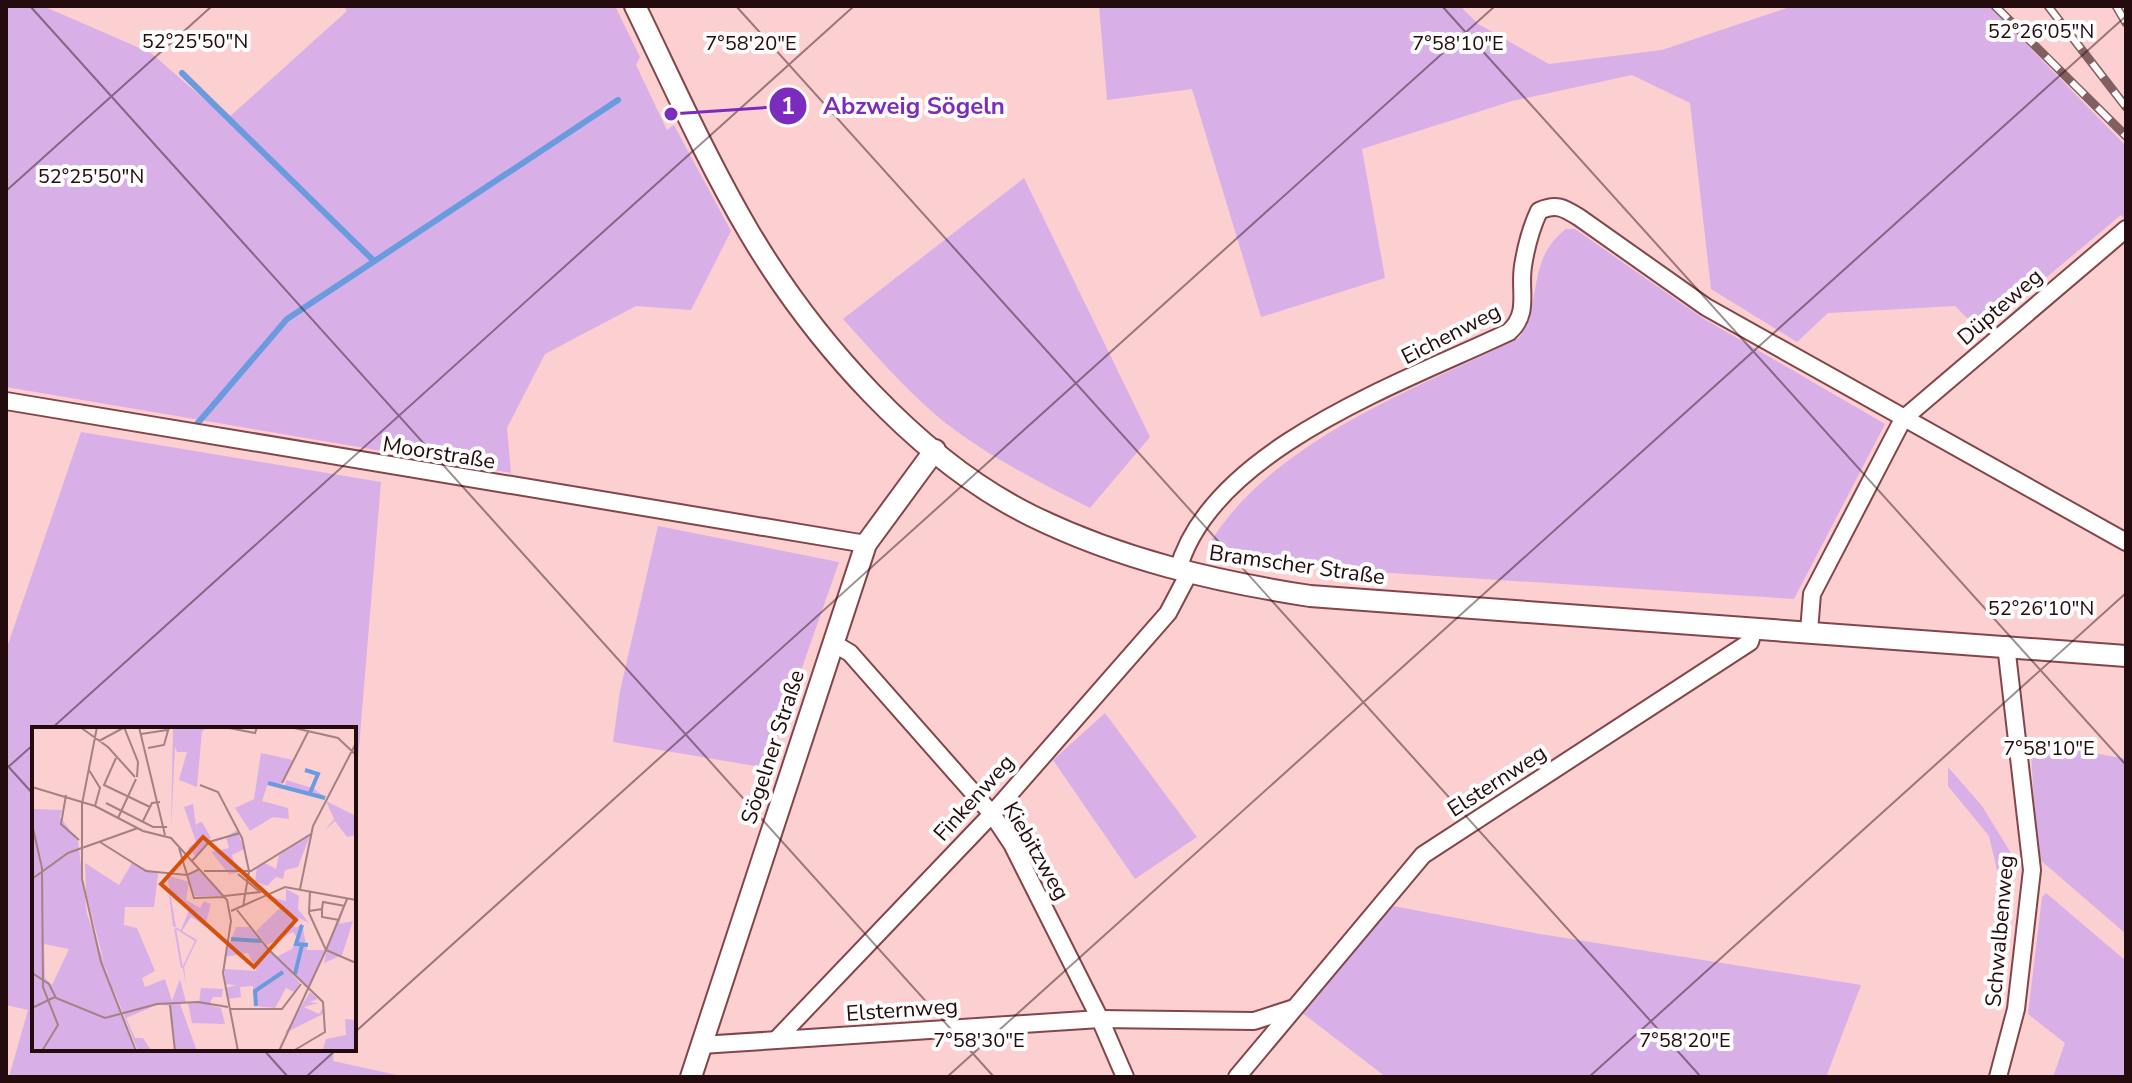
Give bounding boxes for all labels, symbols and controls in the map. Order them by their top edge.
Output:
text: 52°26'05"N [1988,18,2094,45]
text: 52°25'50"N [142,28,248,55]
text: 7°58'20"E [705,30,797,57]
text: 7°58'10"E [1412,30,1504,57]
callout: Abzweig Sögeln [768,82,1021,130]
text: 1 [781,90,795,122]
text: Abzweig Sögeln [823,90,1005,122]
text: 52°25'50"N [38,163,144,190]
street label: Düpteweg [1951,262,2049,352]
street label: Eichenweg [1396,296,1506,372]
street label: Moorstraße [380,429,498,477]
street label: Bramscher Straße [1207,538,1387,592]
text: 52°26'10"N [1988,595,2094,622]
street label: Sögelner Straße [734,666,812,828]
inset map [32,727,356,1051]
text: 7°58'10"E [2003,735,2095,762]
street label: Elsternweg [1442,738,1552,824]
street label: Finkenweg [927,748,1021,848]
street label: Kiebitzweg [996,796,1076,906]
street label: Schwalbenweg [1978,854,2022,1008]
street label: Elsternweg [845,991,959,1029]
text: 7°58'30"E [933,1027,1025,1054]
text: 7°58'20"E [1639,1027,1731,1054]

